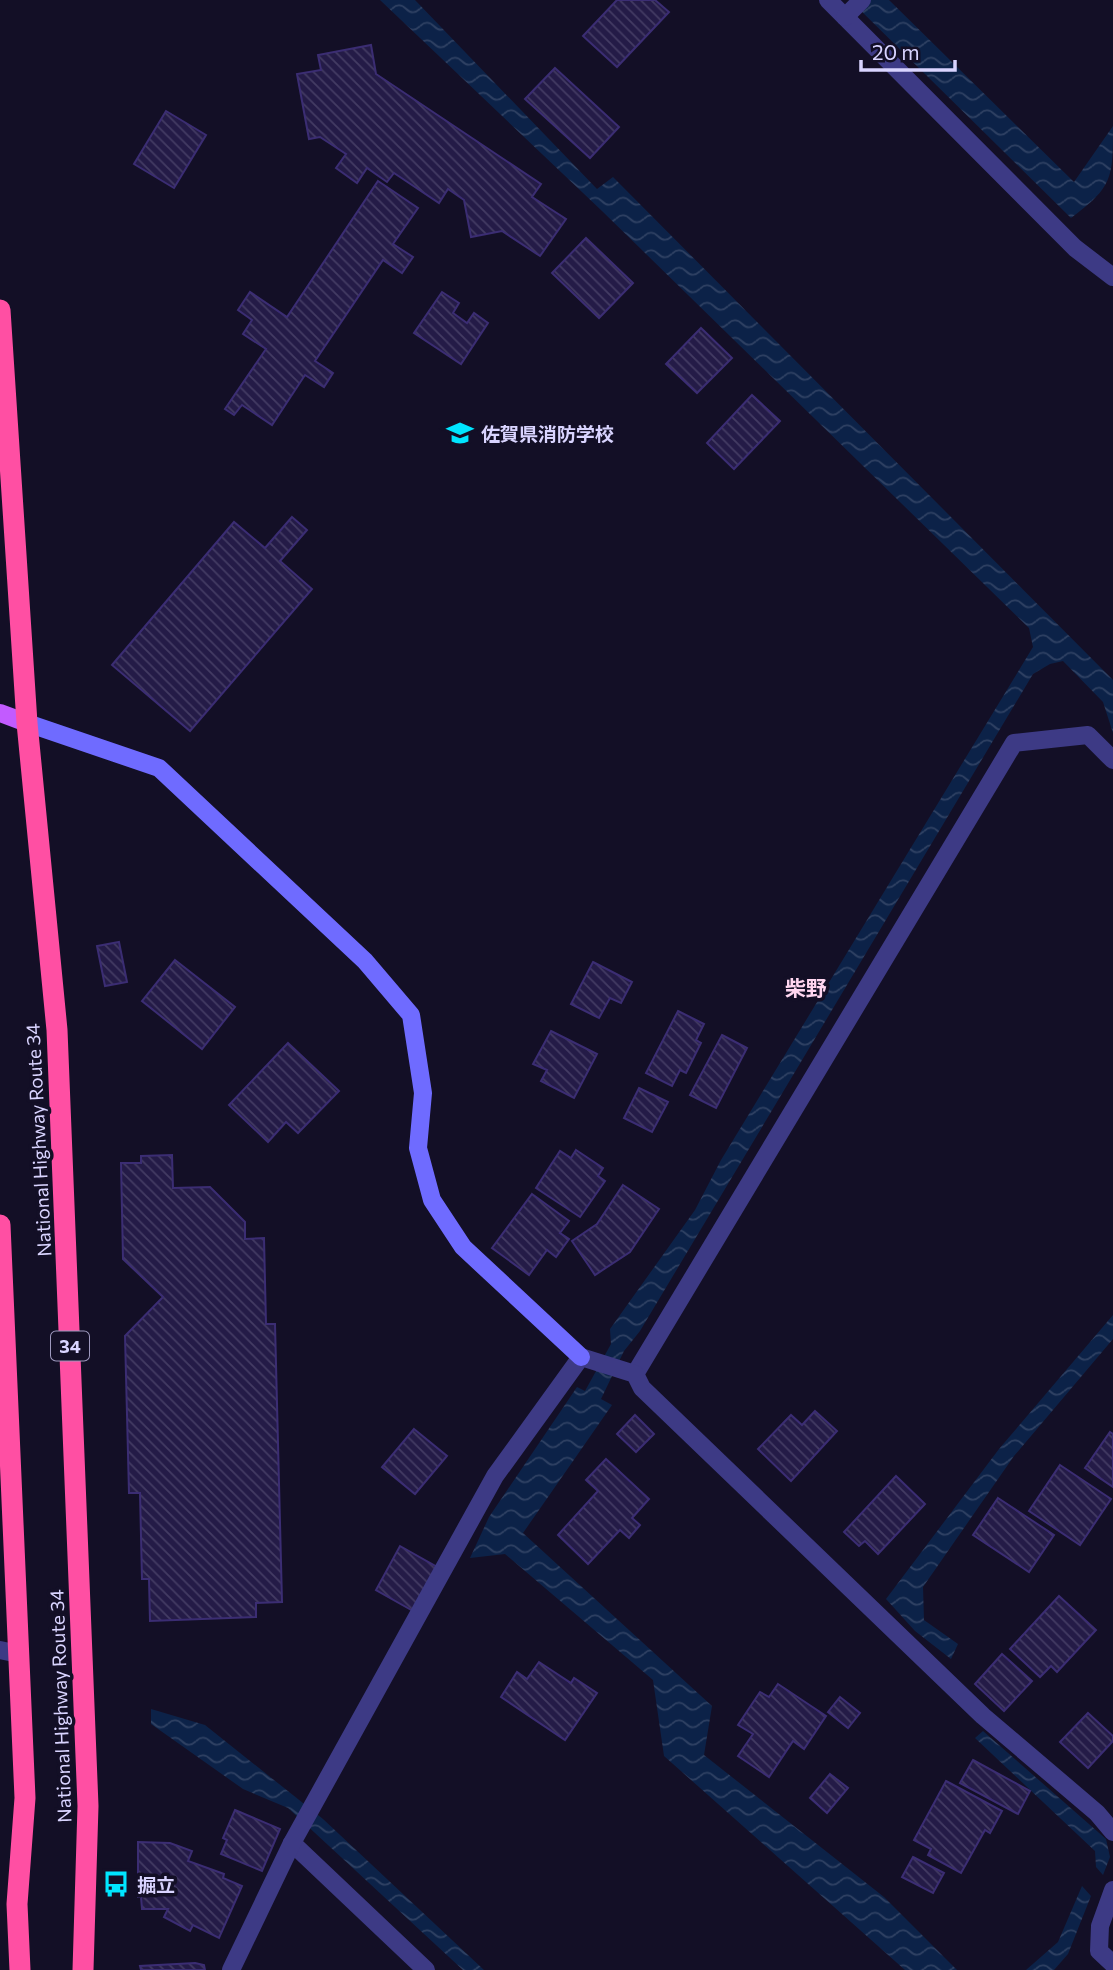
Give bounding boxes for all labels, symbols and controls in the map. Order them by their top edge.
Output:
scale bar [861,28,956,72]
text: 20 m [872,39,920,64]
school or university icon: 佐賀県消防学校 [445,418,475,448]
place label: 佐賀県消防学校 [481,422,614,445]
district label: 柴野 [785,975,827,1000]
street label: National Highway Route 34 [20,1023,56,1257]
road number: 34 [51,1331,89,1360]
street label: National Highway Route 34 [44,1589,76,1823]
bus stop icon: 掘立 [101,1869,131,1899]
place label: 掘立 [137,1873,175,1896]

